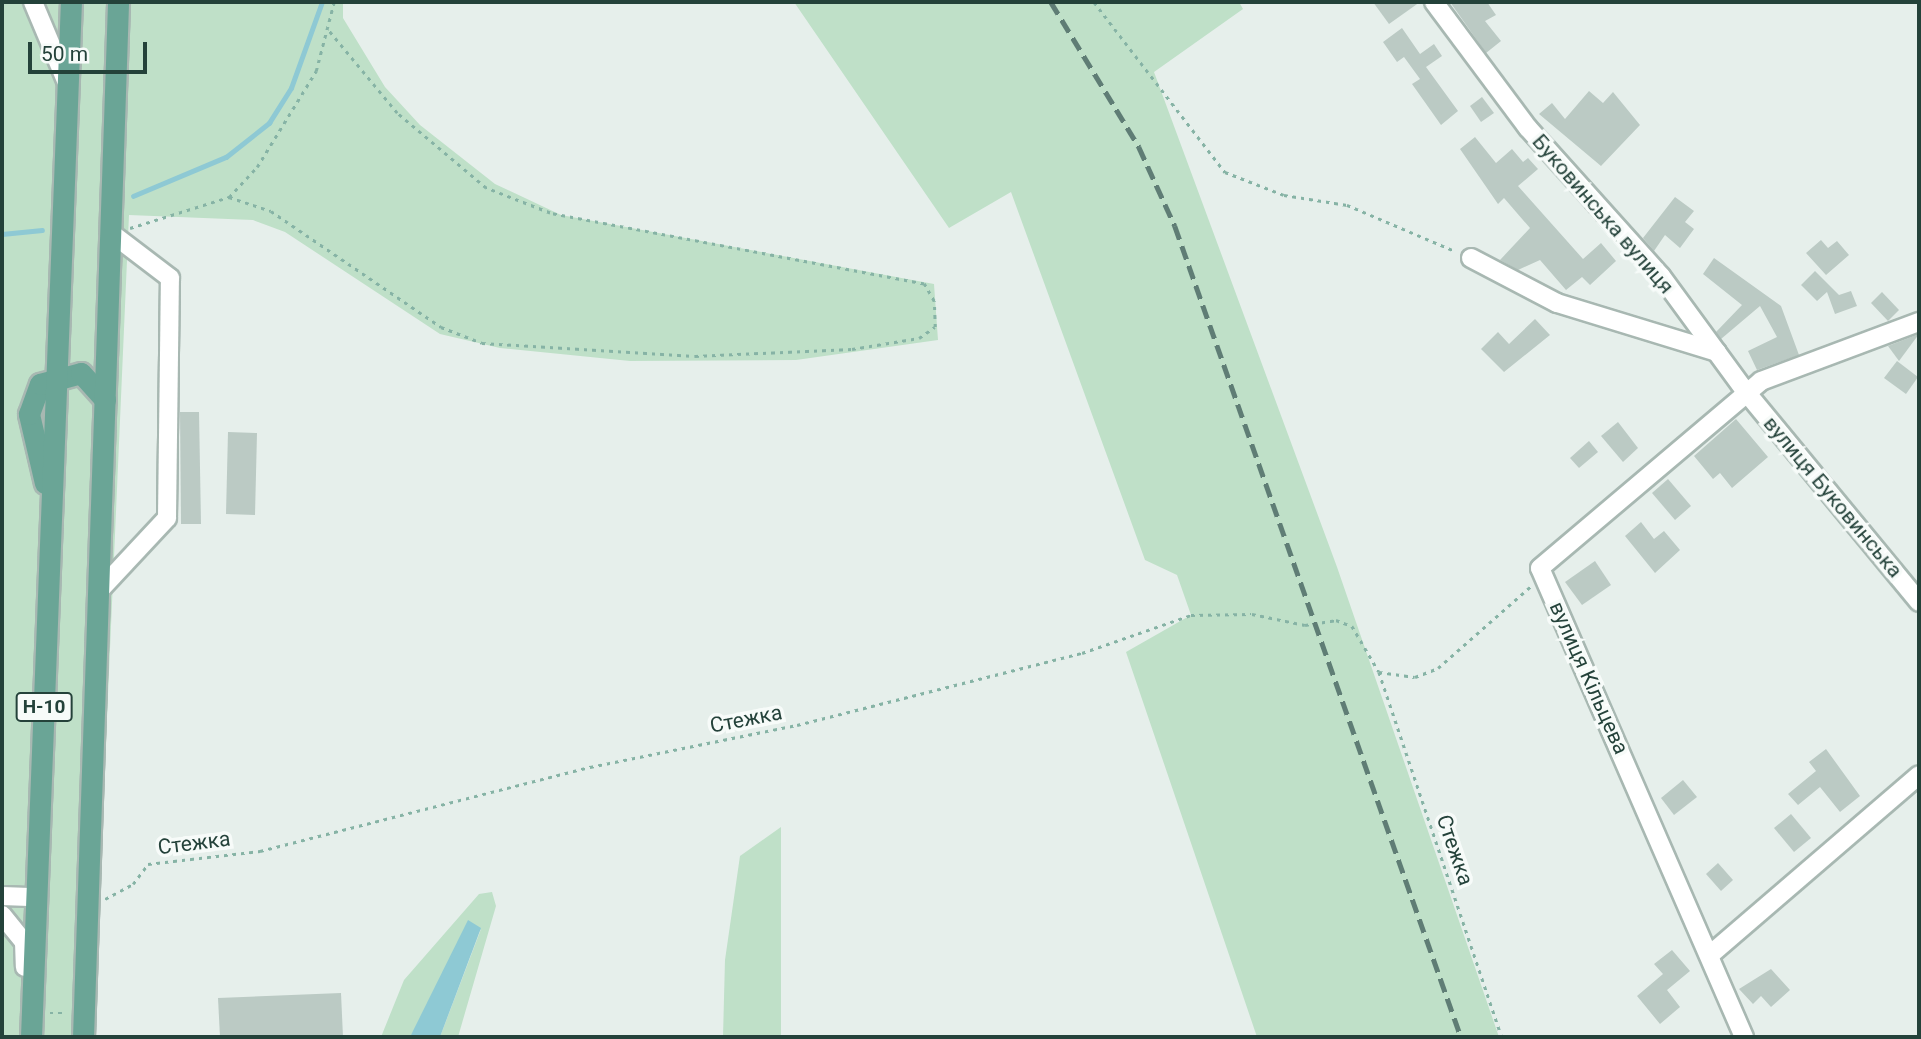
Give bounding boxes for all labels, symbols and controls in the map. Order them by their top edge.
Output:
scale bar [32,28,150,72]
text: 50 m [41,42,88,66]
street label: Буковинська вулиця [1527,129,1679,299]
street label: вулиця Буковинська [1758,411,1908,583]
street label: вулиця Кільцева [1544,598,1634,758]
road number: Н-10 [14,692,74,722]
street label: Стежка [708,700,784,738]
street label: Стежка [1431,811,1479,889]
street label: Стежка [156,826,232,860]

